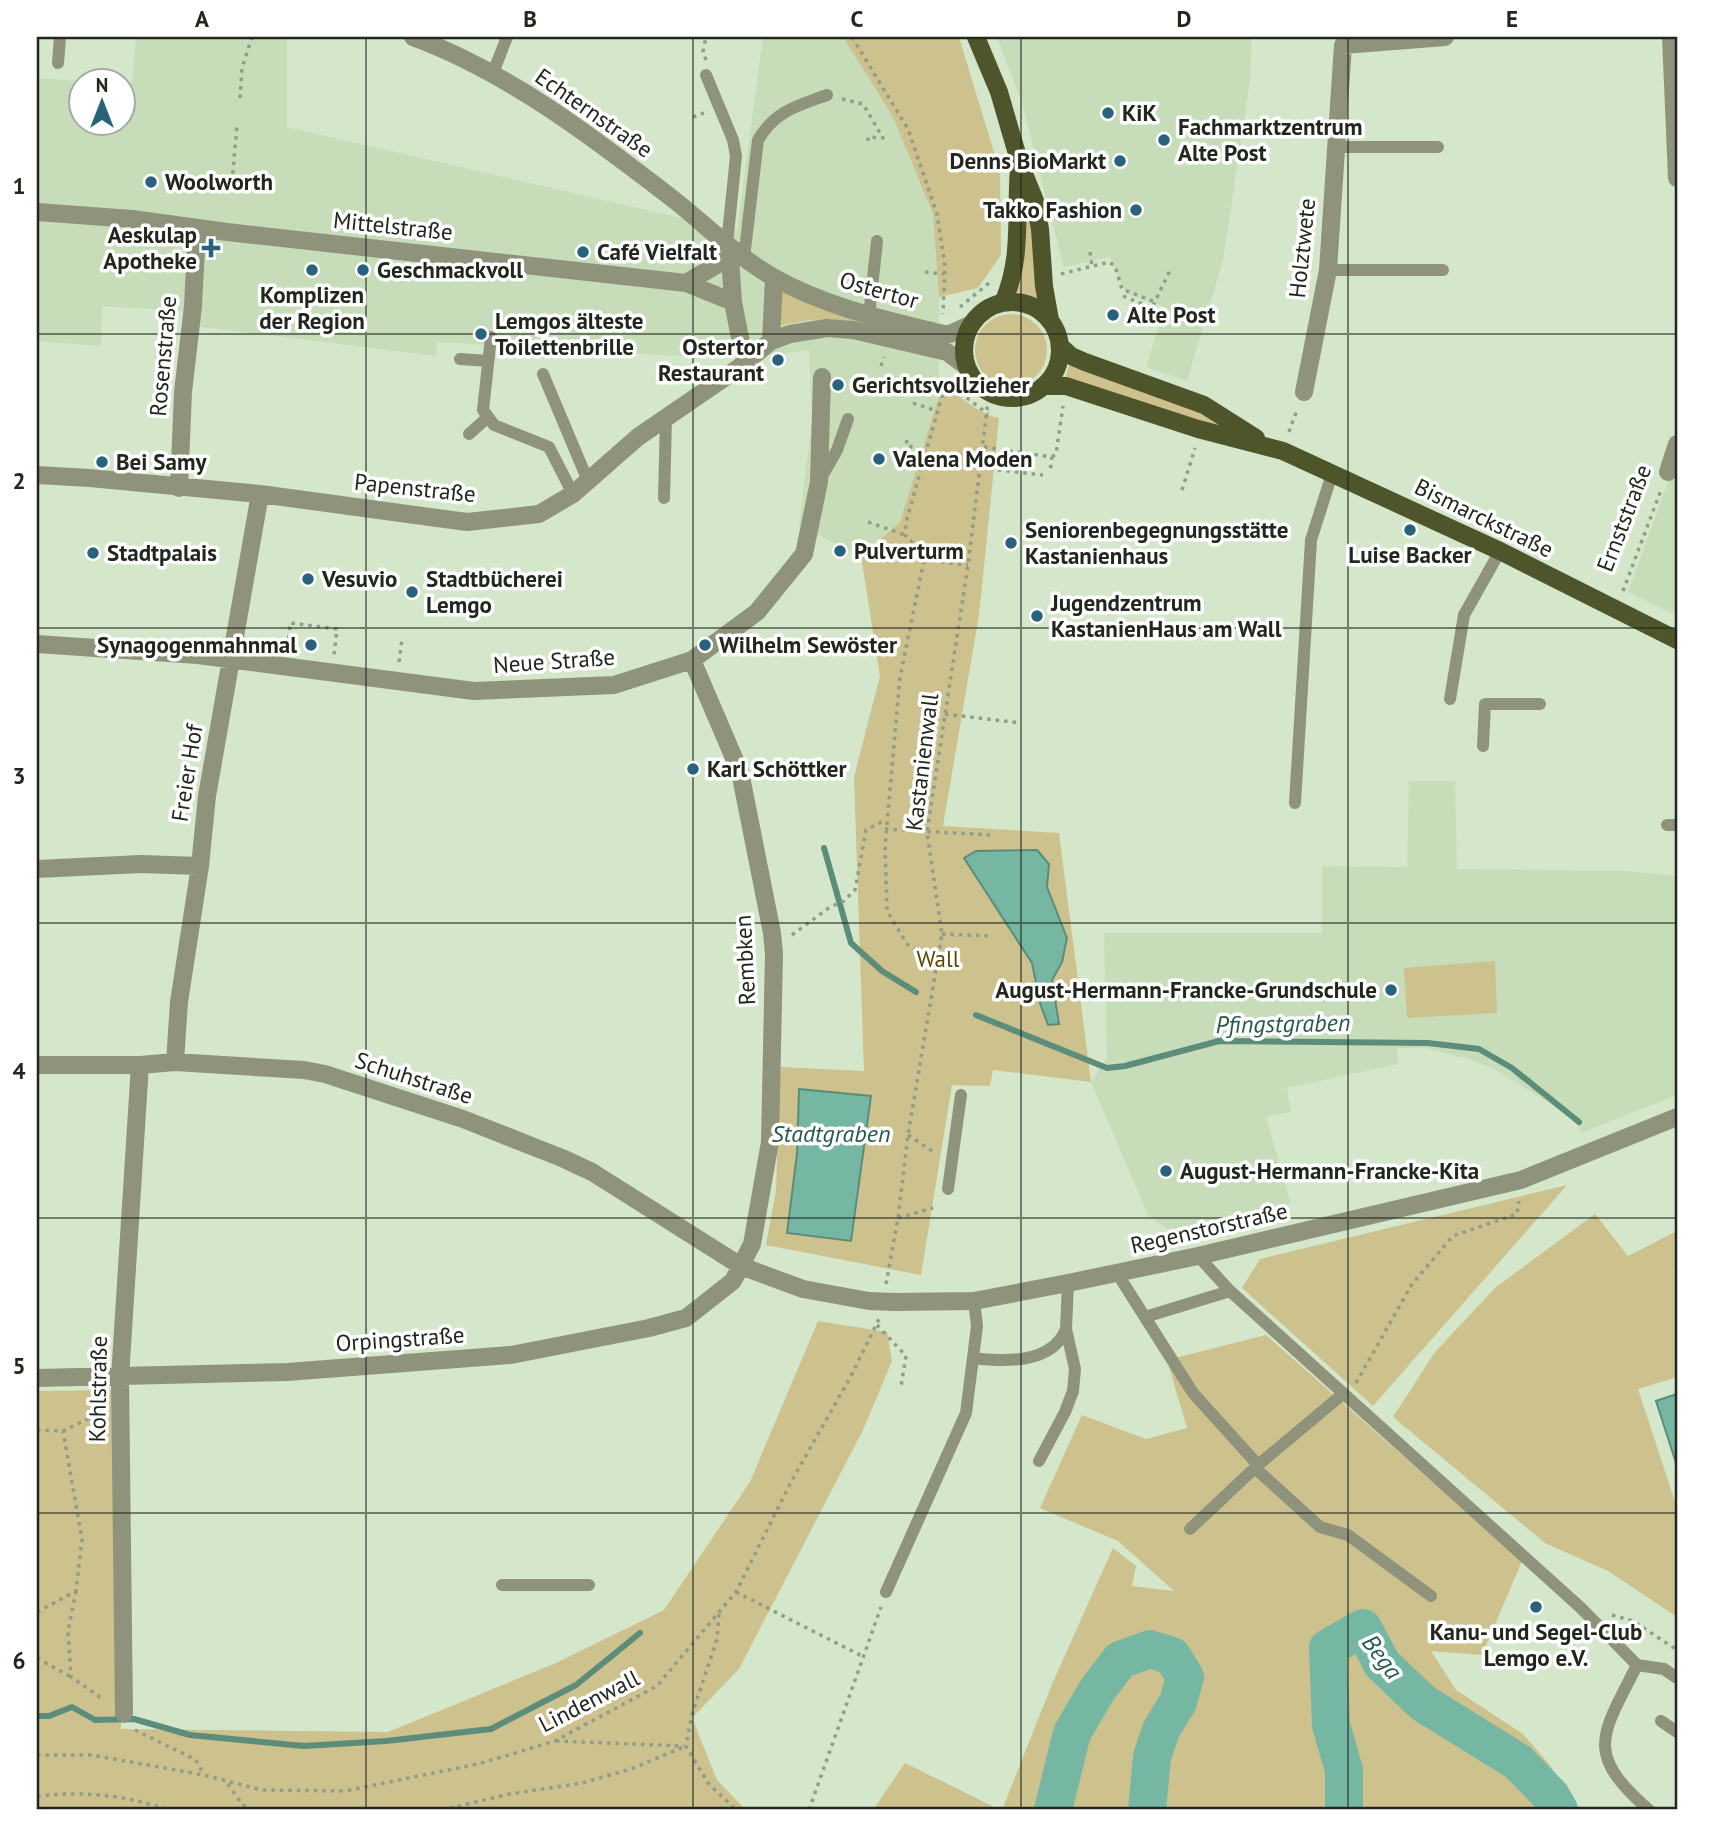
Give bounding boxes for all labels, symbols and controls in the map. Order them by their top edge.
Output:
text: A [195,4,209,33]
text: B [523,4,537,33]
text: C [851,4,864,33]
text: D [1177,4,1191,33]
text: E [1506,4,1518,33]
street label: Echternstraße [530,61,659,164]
north arrow [66,66,136,136]
text: N [96,73,108,97]
place label: KiK [1122,98,1157,127]
marker: KiK [1100,105,1116,121]
place label: Fachmarktzentrum Alte Post [1178,112,1362,167]
marker: Fachmarktzentrum Alte Post [1156,132,1172,148]
place label: Denns BioMarkt [950,146,1106,175]
marker: Denns BioMarkt [1112,153,1128,169]
place label: Woolworth [165,167,273,196]
text: 1 [12,171,26,200]
marker: Woolworth [143,174,159,190]
place label: Takko Fashion [983,195,1122,224]
street label: Holztwete [1282,197,1321,299]
marker: Takko Fashion [1128,202,1144,218]
street label: Mittelstraße [332,205,454,246]
place label: Aeskulap Apotheke [103,220,197,275]
place label: Café Vielfalt [597,237,717,266]
marker: Aeskulap Apotheke [203,240,219,256]
marker: Café Vielfalt [575,244,591,260]
place label: Geschmackvoll [377,255,523,284]
marker: Komplizen der Region [304,262,320,278]
marker: Geschmackvoll [355,262,371,278]
street label: Ostertor [836,264,922,315]
place label: Komplizen der Region [259,280,365,335]
street label: Rosenstraße [143,294,182,417]
place label: Alte Post [1127,300,1216,329]
place label: Lemgos älteste Toilettenbrille [495,306,644,361]
marker: Alte Post [1105,307,1121,323]
marker: Lemgos älteste Toilettenbrille [473,326,489,342]
place label: Ostertor Restaurant [658,332,765,387]
marker: Ostertor Restaurant [770,352,786,368]
place label: Gerichtsvollzieher [852,370,1030,399]
marker: Gerichtsvollzieher [830,377,846,393]
place label: Valena Moden [892,444,1033,473]
place label: Bei Samy [116,447,207,476]
marker: Valena Moden [871,451,887,467]
marker: Bei Samy [94,454,110,470]
street label: Ernststraße [1590,460,1657,575]
text: 2 [12,466,26,495]
street label: Papenstraße [353,467,477,508]
street label: Bismarckstraße [1410,472,1558,564]
place label: Seniorenbegegnungsstätte Kastanienhaus [1025,515,1288,570]
marker: Luise Backer [1402,522,1418,538]
marker: Seniorenbegegnungsstätte Kastanienhaus [1003,535,1019,551]
place label: Pulverturm [854,536,964,565]
place label: Stadtpalais [107,538,217,567]
place label: Luise Backer [1348,540,1473,569]
marker: Pulverturm [832,543,848,559]
marker: Stadtpalais [85,545,101,561]
place label: Vesuvio [321,564,397,593]
place label: Stadtbücherei Lemgo [426,564,563,619]
marker: Vesuvio [300,571,316,587]
marker: Stadtbücherei Lemgo [404,584,420,600]
place label: Jugendzentrum KastanienHaus am Wall [1050,588,1282,643]
marker: Jugendzentrum KastanienHaus am Wall [1029,608,1045,624]
place label: Synagogenmahnmal [97,630,297,659]
place label: Wilhelm Sewöster [719,630,898,659]
marker: Synagogenmahnmal [303,637,319,653]
marker: Wilhelm Sewöster [697,637,713,653]
street label: Neue Straße [492,642,616,679]
street label: Kastanienwall [899,691,944,832]
street label: Freier Hof [165,721,209,824]
place label: Karl Schöttker [707,754,847,783]
text: 3 [12,761,26,790]
marker: Karl Schöttker [685,761,701,777]
street label: Rembken [728,914,761,1006]
park label: Wall [917,944,960,973]
place label: August-Hermann-Francke-Grundschule [995,975,1377,1004]
marker: August-Hermann-Francke-Grundschule [1383,982,1399,998]
water label: Pfingstgraben [1215,1007,1351,1040]
street label: Schuhstraße [352,1045,477,1110]
text: 4 [12,1056,26,1085]
water label: Stadtgraben [772,1118,890,1149]
place label: August-Hermann-Francke-Kita [1180,1156,1479,1185]
marker: August-Hermann-Francke-Kita [1158,1163,1174,1179]
street label: Regenstorstraße [1128,1195,1290,1260]
street label: Orpingstraße [335,1320,465,1357]
street label: Kohlstraße [82,1335,113,1443]
text: 5 [12,1351,26,1380]
marker: Kanu- und Segel-Club Lemgo e.V. [1528,1599,1544,1615]
place label: Kanu- und Segel-Club Lemgo e.V. [1430,1617,1642,1672]
water label: Bega [1355,1628,1409,1686]
text: 6 [12,1646,26,1675]
street label: Lindenwall [534,1663,644,1738]

